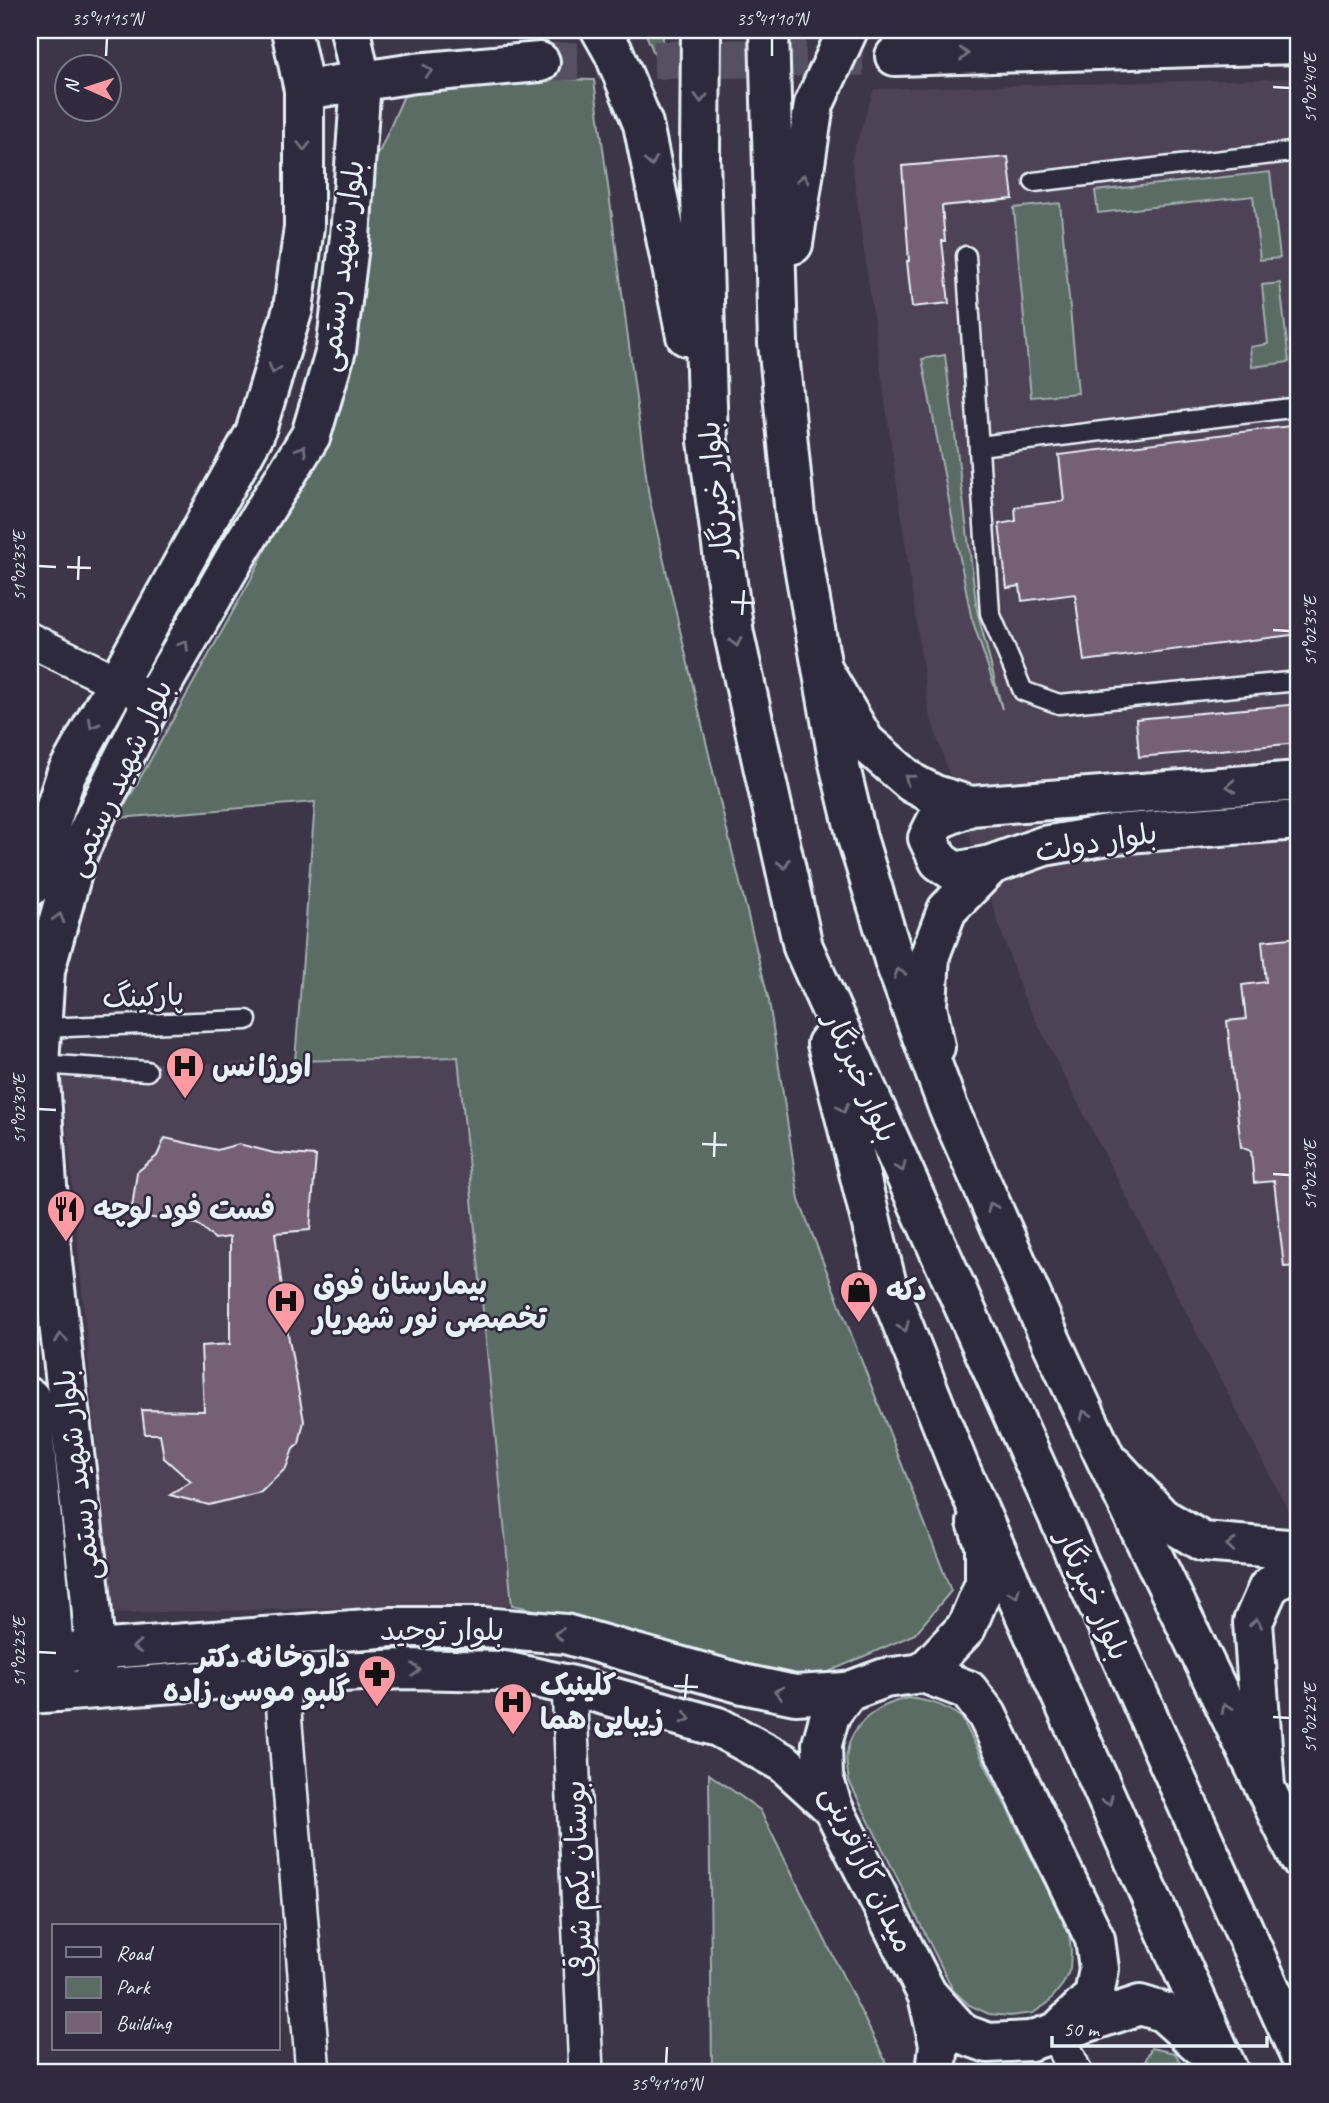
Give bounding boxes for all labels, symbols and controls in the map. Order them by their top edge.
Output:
text: 35°41'15"N [72,8,146,30]
text: 35°41'10"N [737,8,811,30]
one-way arrow [958,46,969,61]
text: 51°02'40"E [1299,51,1321,123]
north arrow [52,52,122,122]
one-way arrow [423,64,434,79]
text: N [60,77,84,94]
one-way arrow [693,93,708,104]
one-way arrow [296,141,312,151]
one-way arrow [643,156,658,168]
street label: بلوار شهید رستمی [309,158,373,374]
one-way arrow [795,173,810,184]
one-way arrow [268,363,283,375]
street label: بلوار خبرنگار [690,419,742,563]
one-way arrow [293,445,306,458]
text: 51°02'35"E [8,529,30,601]
text: 51°02'35"E [1299,594,1321,666]
one-way arrow [727,636,742,648]
one-way arrow [176,640,189,653]
street label: بلوار شهید رستمی [57,673,181,883]
one-way arrow [88,717,102,729]
one-way arrow [904,774,917,787]
one-way arrow [1225,778,1236,793]
street label: بلوار دولت [1032,814,1160,870]
one-way arrow [776,858,791,870]
one-way arrow [51,912,66,924]
one-way arrow [893,968,907,980]
street label: پارکینگ [102,976,184,1016]
street label: بلوار خبرنگار [815,1004,907,1148]
hospital icon: اورژانس [164,1045,206,1100]
place label: اورژانس [212,1047,311,1085]
text: 51°02'30"E [8,1072,30,1144]
one-way arrow [835,1102,849,1114]
text: 51°02'30"E [1299,1138,1321,1210]
one-way arrow [893,1159,907,1172]
restaurant icon: فست فود لوچه [45,1188,87,1243]
place label: فست فود لوچه [93,1190,275,1228]
one-way arrow [986,1202,1000,1215]
place label: بیمارستان فوق تخصصی نور شهریار [310,1265,548,1337]
shop icon: دکه [838,1269,880,1324]
place label: دکه [886,1271,927,1309]
hospital icon: بیمارستان فوق تخصصی نور شهریار [265,1280,307,1335]
one-way arrow [896,1320,910,1332]
one-way arrow [54,1333,69,1344]
street label: بلوار شهید رستمی [45,1367,109,1583]
one-way arrow [1080,1410,1094,1422]
street label: بلوار خبرنگار [1047,1522,1139,1666]
one-way arrow [1225,1538,1236,1553]
one-way arrow [1007,1586,1021,1598]
street label: بلوار توحید [380,1611,504,1649]
text: 51°02'25"E [8,1615,30,1687]
one-way arrow [1248,1618,1263,1629]
one-way arrow [553,1627,565,1642]
place label: داروخانه دکتر گلبو موسی زاده [163,1638,351,1710]
one-way arrow [131,1639,142,1654]
pharmacy icon: داروخانه دکتر گلبو موسی زاده [356,1653,398,1708]
one-way arrow [410,1662,421,1677]
place label: کلینیک زیبایی هما [540,1666,664,1738]
hospital icon: کلینیک زیبایی هما [492,1681,534,1736]
text: 51°02'25"E [1299,1681,1321,1753]
one-way arrow [773,1686,785,1701]
one-way arrow [1221,1703,1235,1715]
one-way arrow [680,1710,692,1725]
street label: بوستان یکم شرقی [556,1779,603,1979]
street label: میدان کارآفرینی [813,1779,923,1959]
one-way arrow [1100,1794,1114,1806]
legend [52,1924,280,2050]
text: Road [116,1940,155,1966]
text: Park [116,1974,151,2000]
scale bar [1052,2005,1268,2049]
text: Building [116,2010,173,2036]
text: 50 m [1063,2016,1101,2042]
text: 35°41'10"N [631,2073,705,2095]

